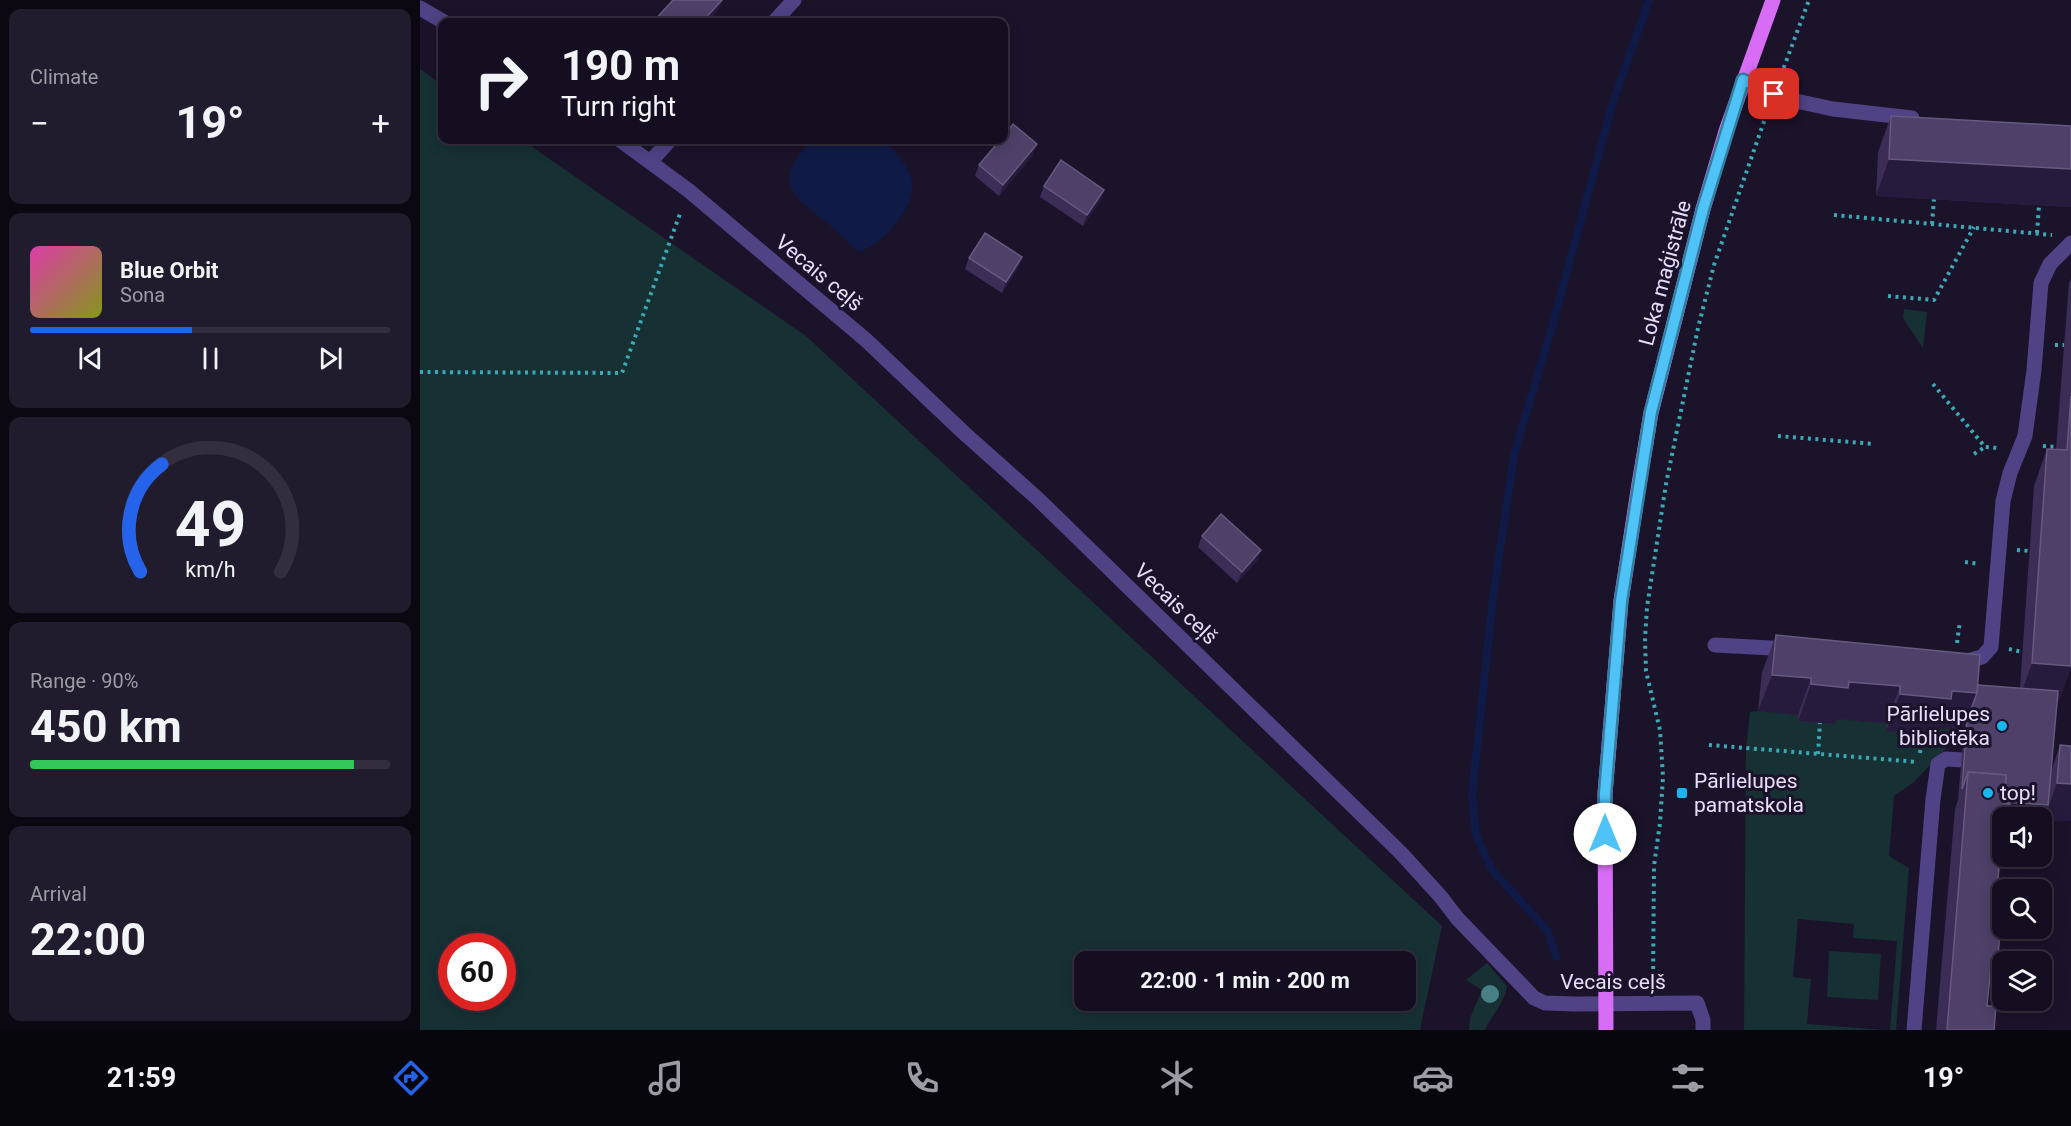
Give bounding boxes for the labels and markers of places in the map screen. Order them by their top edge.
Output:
pin [1748,68,1799,119]
place label: Pārlielupes bibliotēka [1887,702,1990,750]
marker: Pārlielupes bibliotēka [1995,719,2009,733]
place label: Pārlielupes pamatskola [1694,769,1804,817]
place label: top! [2000,781,2036,805]
marker: Pārlielupes pamatskola [1675,786,1689,800]
marker: top! [1981,786,1995,800]

